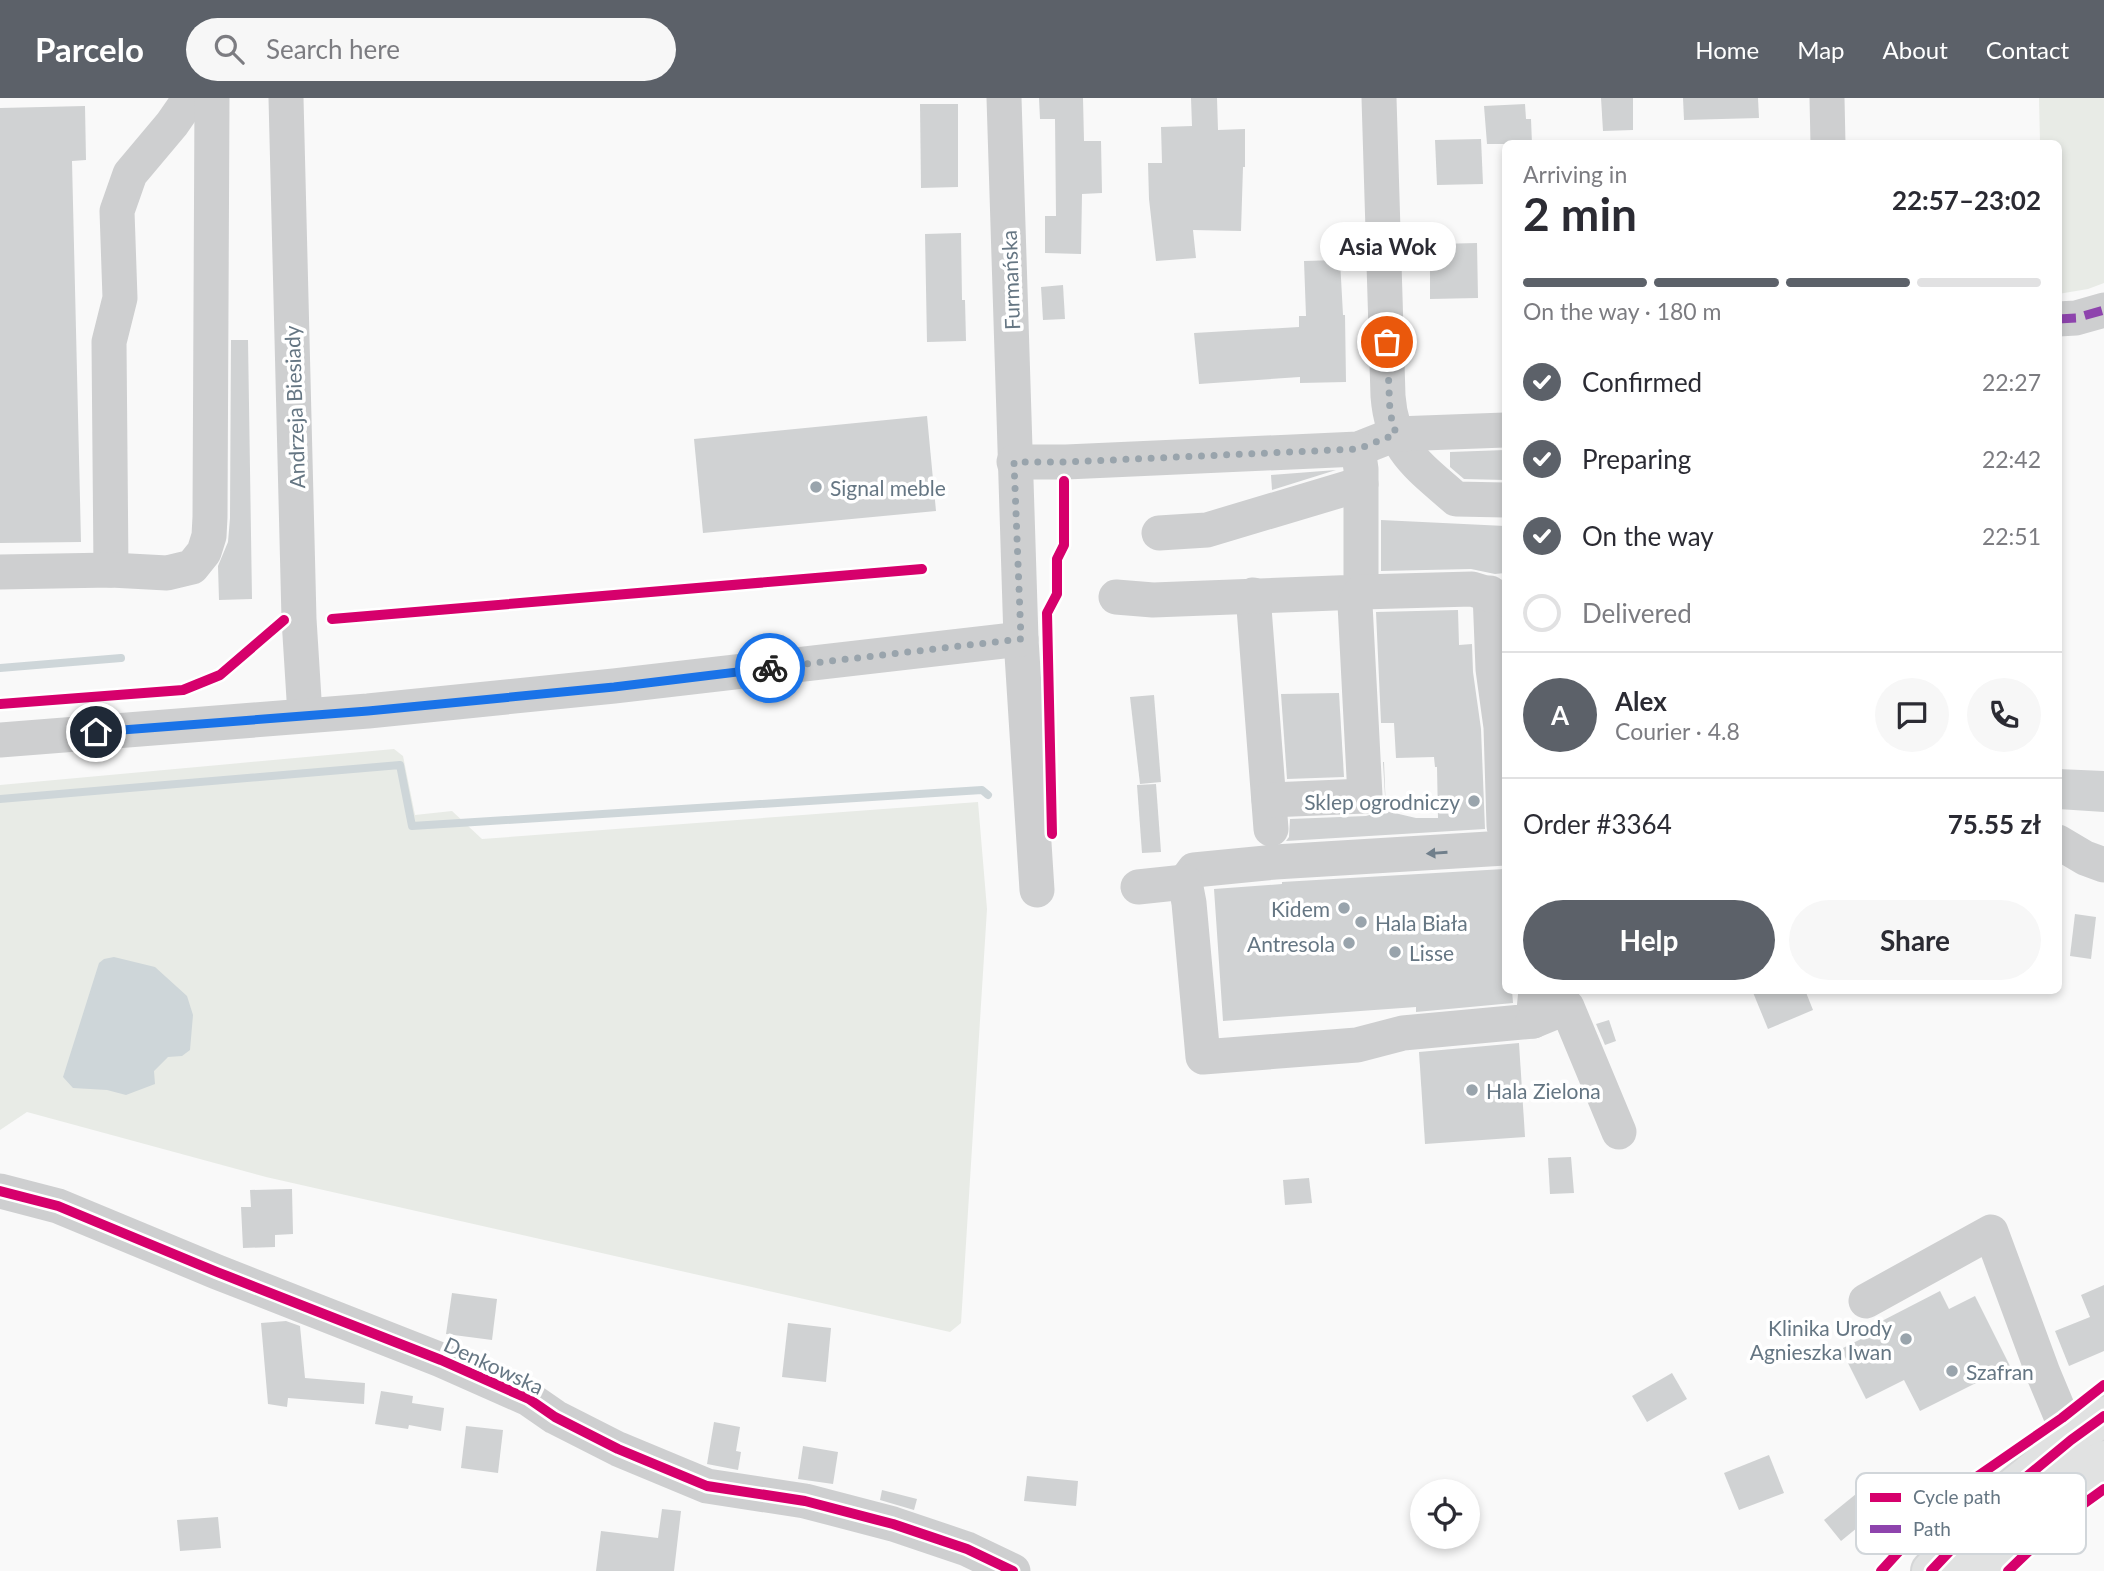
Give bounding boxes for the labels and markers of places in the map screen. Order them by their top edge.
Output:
callout: Asia Wok [1319,223,1455,272]
pin [1357,312,1417,372]
place label: Signal meble [830,475,946,500]
marker: Signal meble [808,479,824,495]
pin [66,702,126,762]
place label: Sklep ogrodniczy [1304,789,1460,814]
marker: Sklep ogrodniczy [1466,793,1482,809]
place label: Kidem [1271,896,1330,921]
marker: Kidem [1336,900,1352,916]
place label: Hala Biała [1375,910,1468,935]
marker: Hala Biała [1353,914,1369,930]
place label: Antresola [1247,931,1335,956]
marker: Antresola [1341,935,1357,951]
place label: Lisse [1409,940,1454,965]
marker: Lisse [1387,944,1403,960]
place label: Hala Zielona [1486,1078,1601,1103]
marker: Hala Zielona [1464,1082,1480,1098]
place label: Klinika Urody Agnieszka Iwan [1750,1315,1892,1364]
marker: Klinika Urody Agnieszka Iwan [1898,1331,1914,1347]
place label: Szafran [1966,1359,2034,1384]
marker: Szafran [1944,1363,1960,1379]

